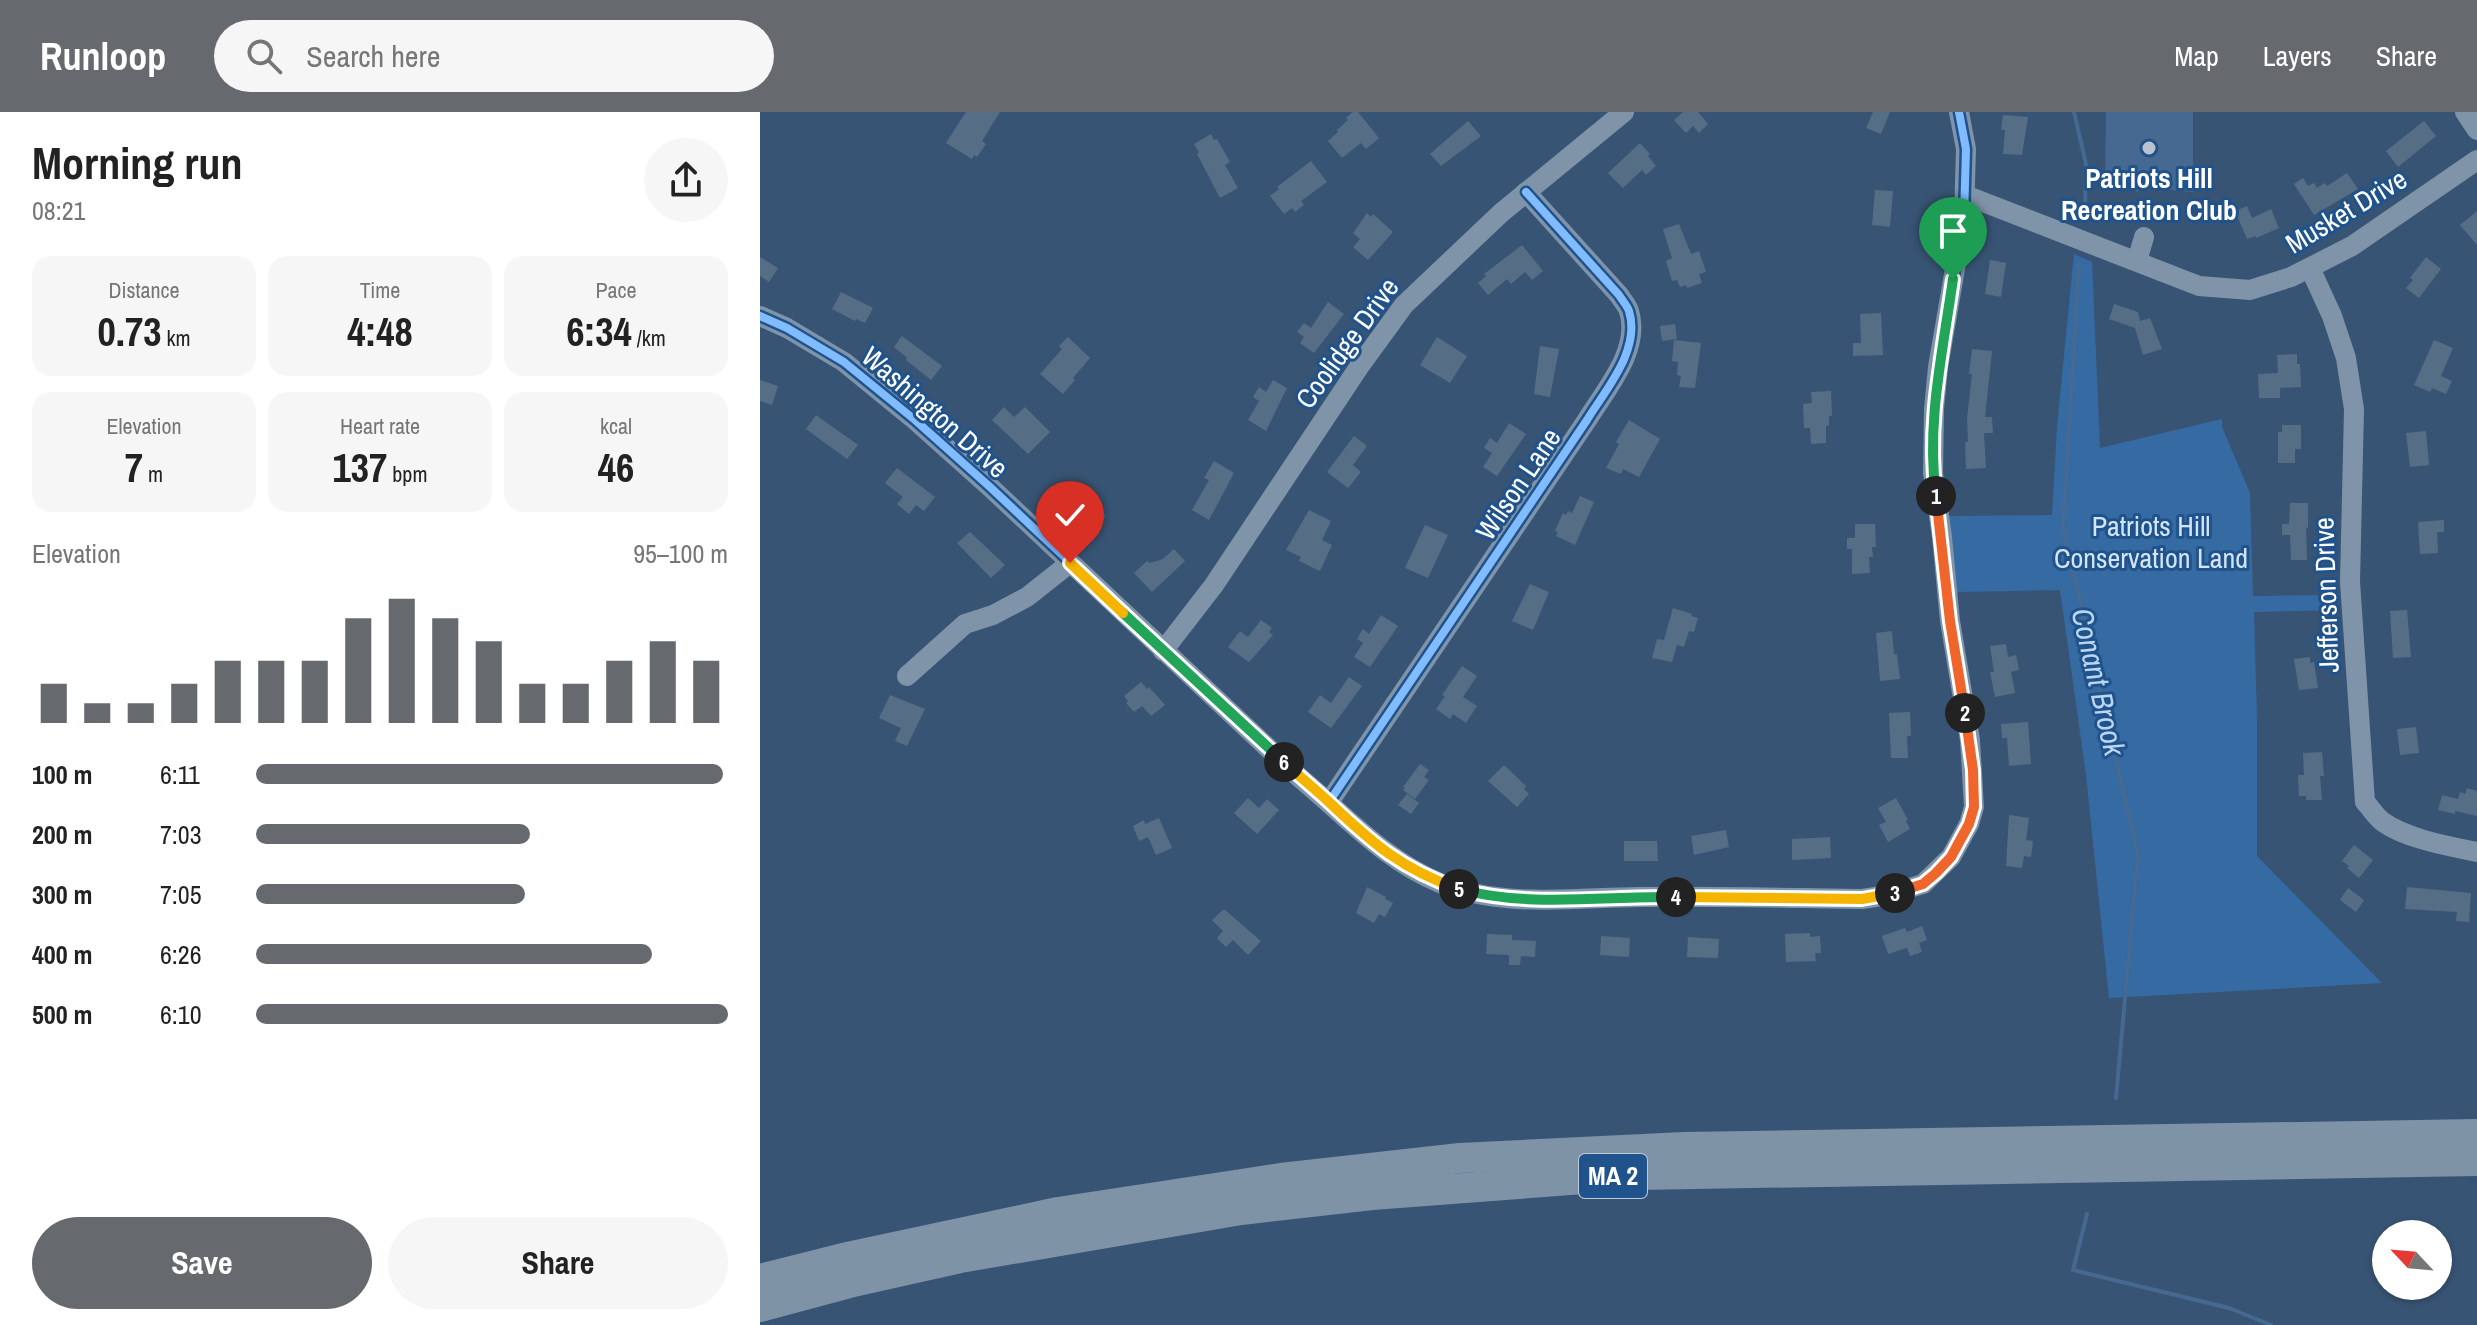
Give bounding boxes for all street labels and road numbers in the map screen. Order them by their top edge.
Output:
street label: Musket Drive [2278,160,2414,262]
street label: Coolidge Drive [1287,270,1407,416]
street label: Washington Drive [854,338,1016,486]
street label: Wilson Lane [1467,420,1569,548]
street label: Jefferson Drive [2304,517,2348,673]
road number: MA 2 [1579,1154,1647,1198]

